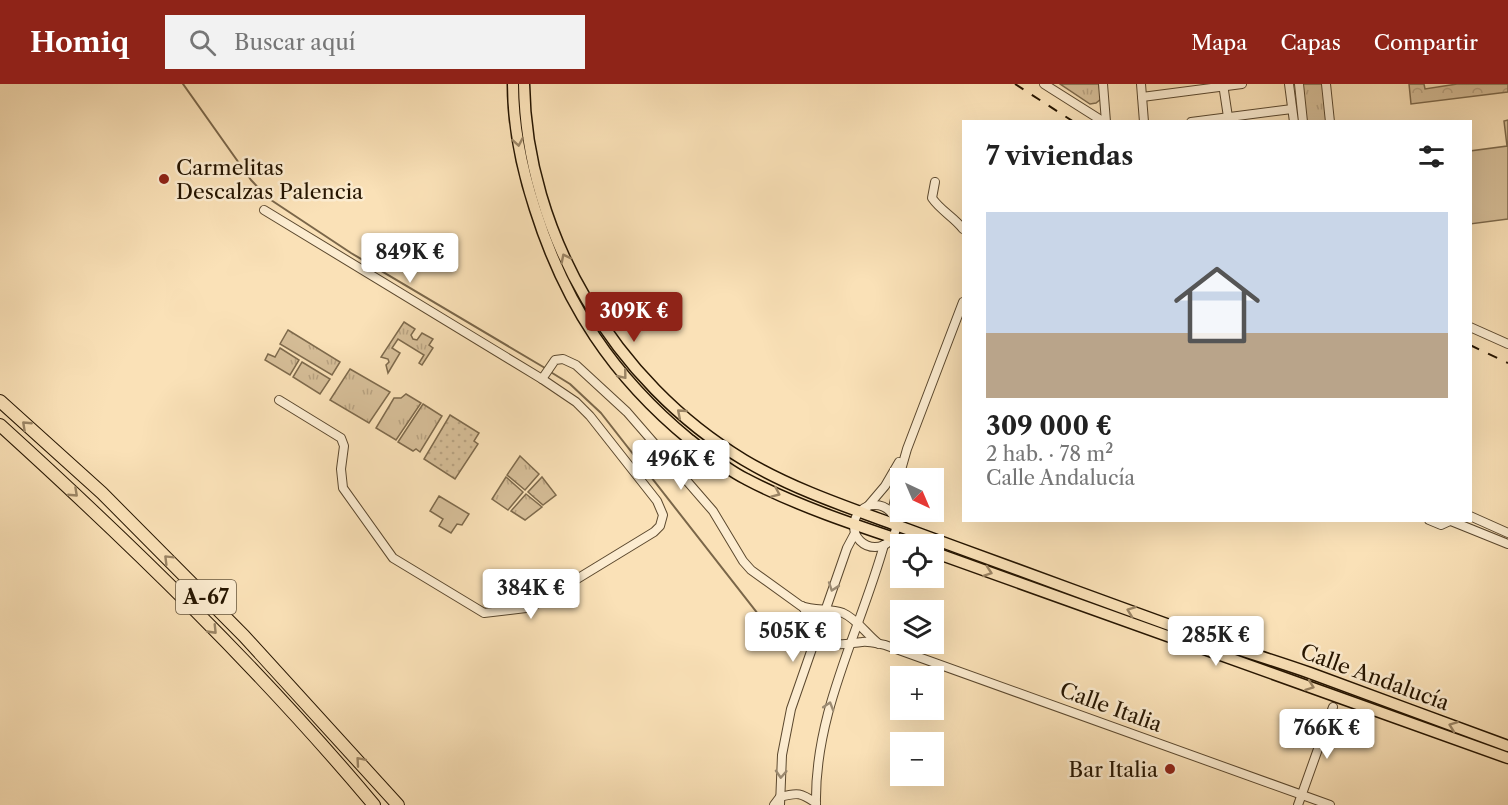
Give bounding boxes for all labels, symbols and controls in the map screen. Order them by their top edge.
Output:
search box [165,15,585,69]
text: Homiq [30,25,129,59]
icon: search [186,26,219,59]
text: Buscar aquí [234,29,356,56]
text: Mapa [1191,30,1247,55]
text: Capas [1280,30,1341,55]
text: Compartir [1374,30,1478,55]
one-way arrow [512,137,524,147]
text: 7 viviendas [986,140,1133,172]
icon: filters [1415,140,1448,173]
place label: Carmelitas Descalzas Palencia [176,155,364,204]
marker: Carmelitas Descalzas Palencia [157,172,171,186]
pin: 849K € [361,233,459,284]
text: 849K € [375,240,445,264]
icon: home [1163,251,1271,359]
one-way arrow [561,253,572,264]
pin: 309K € [585,292,683,343]
text: 309K € [599,299,669,323]
one-way arrow [616,368,627,379]
one-way arrow [677,409,688,420]
text: 309 000 € [986,410,1112,442]
one-way arrow [22,421,33,432]
pin: 496K € [632,440,730,491]
text: 2 hab. · 78 m² [986,442,1113,466]
text: 496K € [647,447,715,471]
text: Calle Andalucía [986,466,1135,490]
north arrow [890,468,944,522]
map controls [890,468,944,786]
one-way arrow [67,486,77,497]
one-way arrow [770,486,781,498]
button: locate [890,534,944,588]
one-way arrow [164,555,175,566]
one-way arrow [982,564,993,577]
pin: 384K € [482,569,580,620]
text: 384K € [497,576,565,600]
road number: A-67 [176,580,236,614]
one-way arrow [827,581,840,592]
button: layers [890,600,944,654]
one-way arrow [1126,606,1137,618]
pin: 505K € [744,612,842,663]
pin: 285K € [1167,616,1265,667]
text: 505K € [759,619,827,643]
one-way arrow [206,623,217,633]
text: 285K € [1182,623,1250,647]
street label: Calle Andalucía [1297,638,1454,716]
button: + [890,666,944,720]
street label: Calle Italia [1057,677,1166,737]
one-way arrow [1305,679,1315,692]
one-way arrow [822,701,834,712]
pin: 766K € [1278,709,1376,760]
text: 766K € [1293,716,1361,740]
one-way arrow [1448,721,1459,734]
button: − [890,732,944,786]
one-way arrow [356,757,367,768]
place label: Bar Italia [1068,757,1159,782]
marker: Bar Italia [1163,762,1177,776]
one-way arrow [774,769,787,778]

